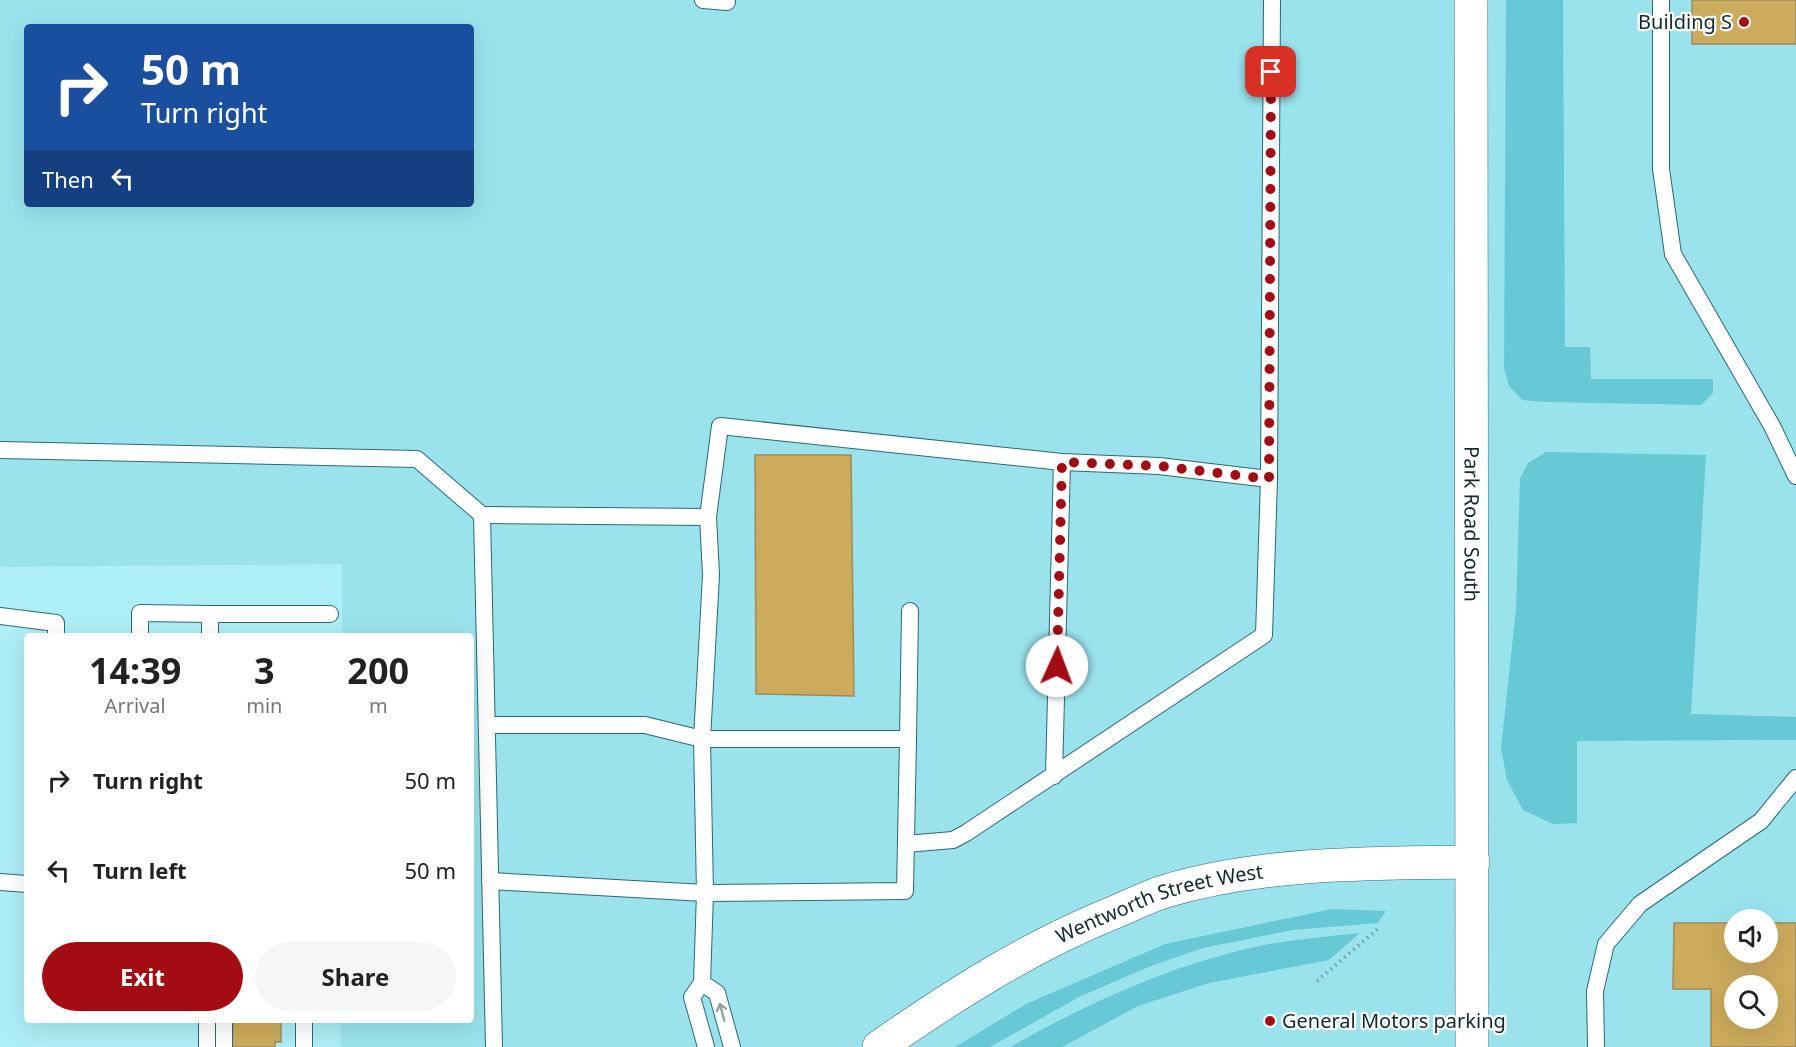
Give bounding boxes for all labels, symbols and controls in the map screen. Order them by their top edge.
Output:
place label: Building S [1638,8,1732,35]
marker: Building S [1737,15,1751,29]
text: 50 m [141,40,241,97]
pin [1245,46,1296,97]
icon: right [42,48,120,126]
icon: arrive [1254,55,1287,88]
text: Turn right [141,94,267,131]
icon: left [106,162,139,195]
text: Then [42,164,94,194]
street label: Park Road South [1458,446,1486,602]
position arrow [1025,634,1089,698]
text: 14:39 [89,646,181,695]
text: 3 [254,646,275,695]
text: 200 [347,646,409,695]
text: Arrival [105,692,166,719]
text: min [246,692,282,719]
text: m [369,692,388,719]
icon: right [42,764,75,797]
text: Turn right [93,765,203,795]
text: 50 m [405,765,456,795]
icon: left [42,854,75,887]
text: Turn left [93,855,187,885]
text: 50 m [405,855,456,885]
street label: Wentworth Street West [1051,857,1265,950]
map controls [1724,909,1778,1029]
button: sound [1724,909,1778,963]
button: Exit [42,942,243,1011]
button: Share [255,942,456,1011]
button: search [1724,975,1778,1029]
one-way arrow [716,1002,727,1021]
place label: General Motors parking [1282,1007,1506,1034]
marker: General Motors parking [1263,1014,1277,1028]

